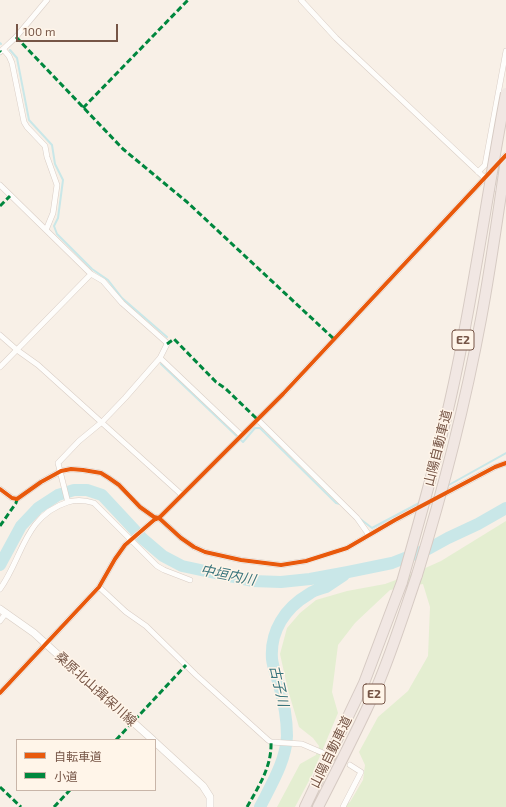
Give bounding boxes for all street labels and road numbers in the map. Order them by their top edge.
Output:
road number: E2 [452,330,474,350]
street label: 山陽自動車道 [421,408,455,488]
street label: 桑原北山揖保川線 [52,648,140,730]
road number: E2 [363,684,385,704]
street label: 山陽自動車道 [307,714,355,790]

